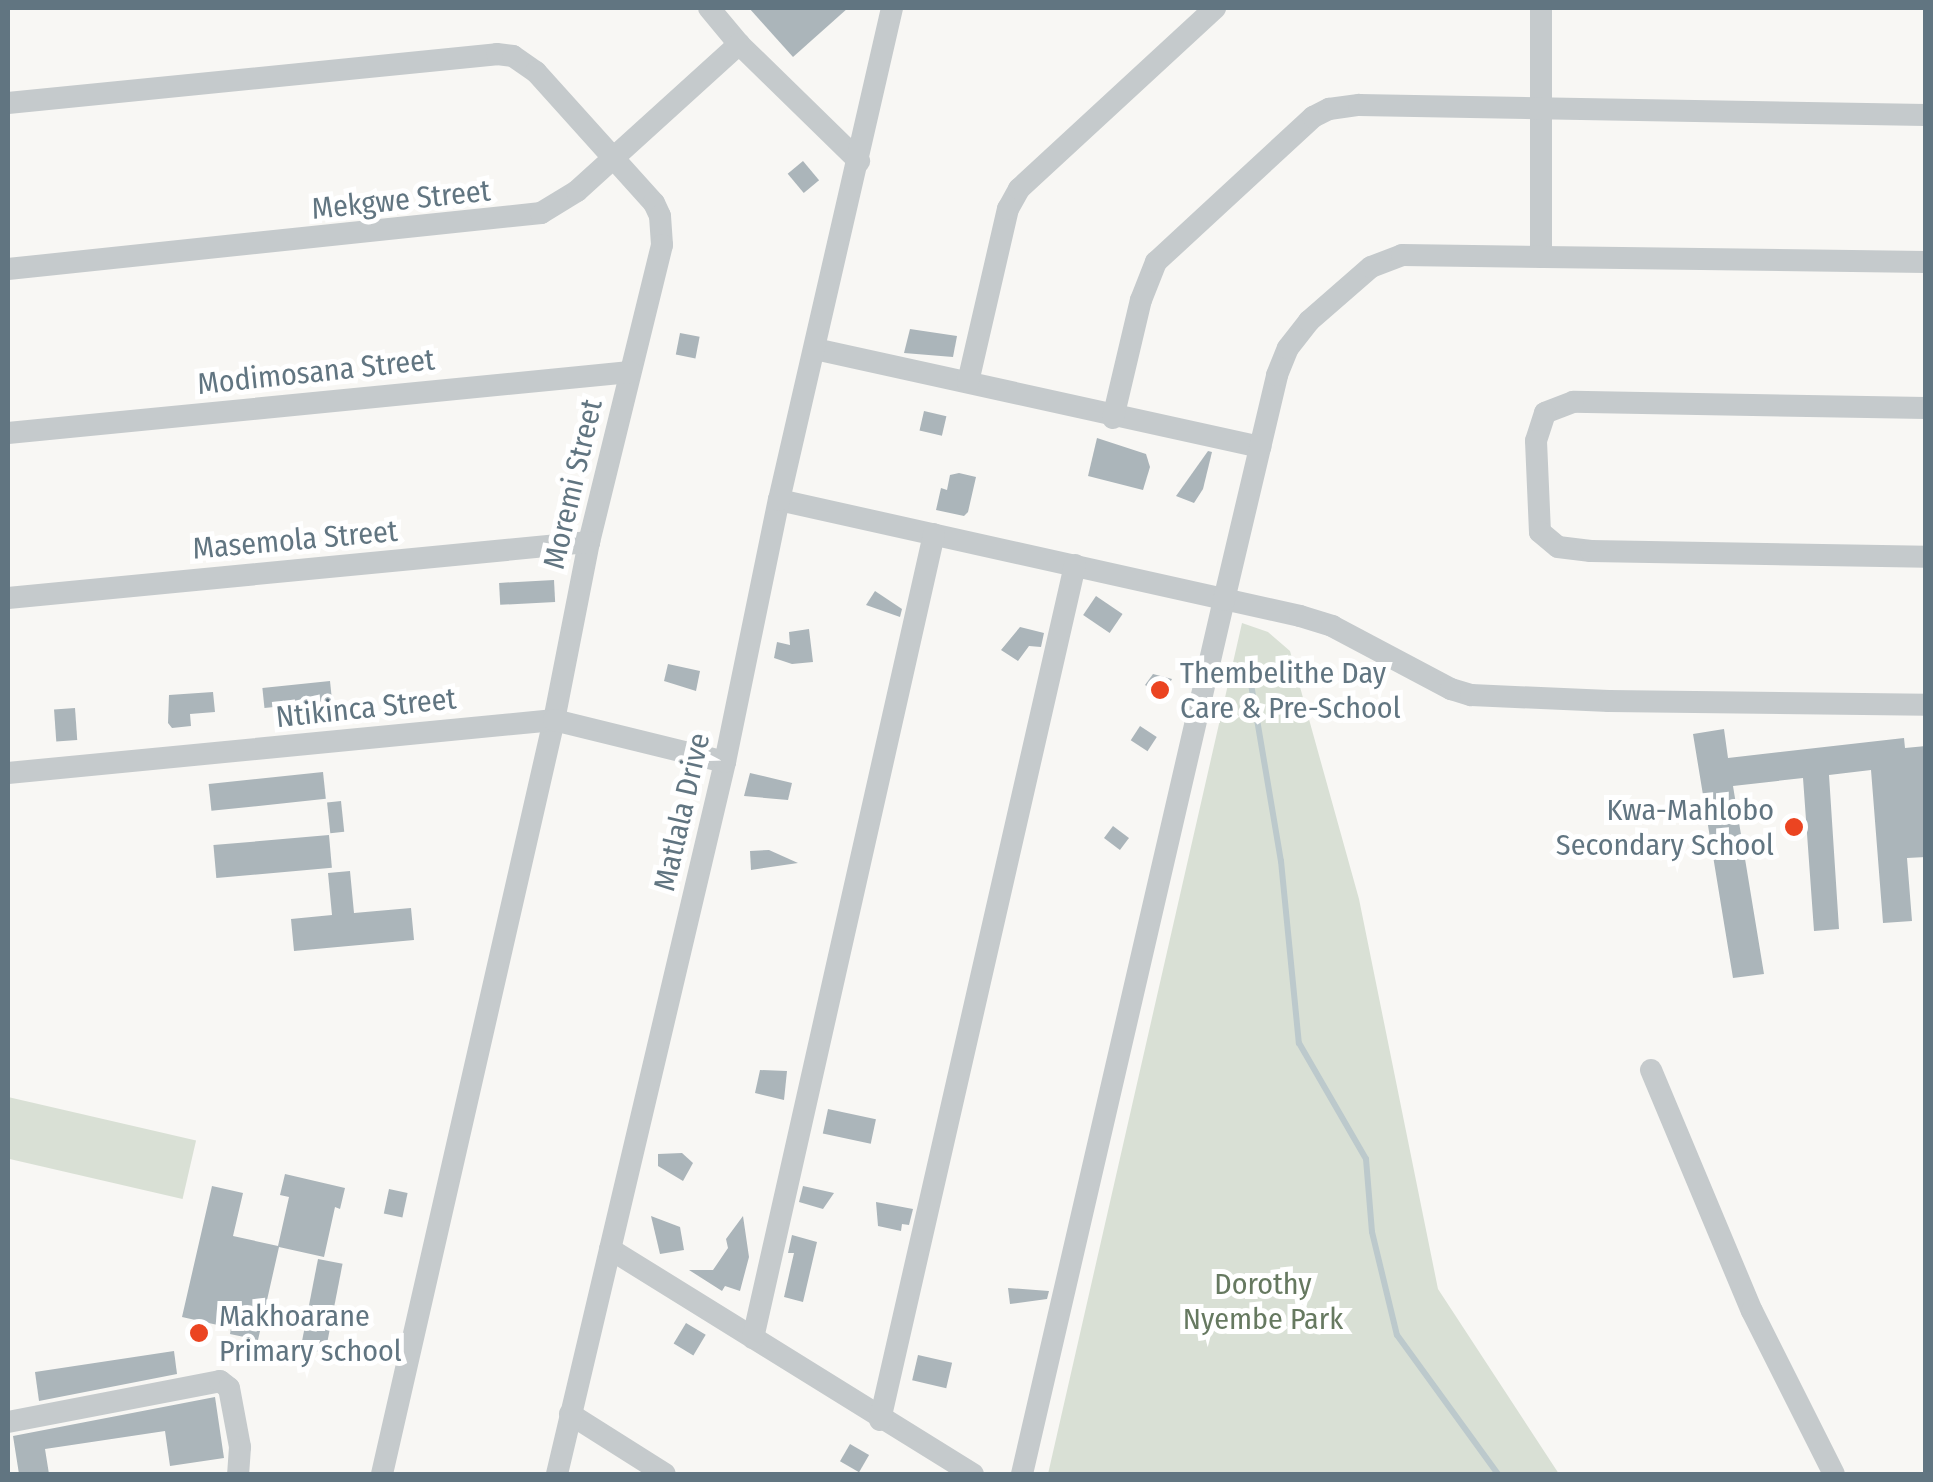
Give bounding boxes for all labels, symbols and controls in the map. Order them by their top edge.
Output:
street label: Mekgwe Street [310,173,492,227]
street label: Modimosana Street [196,342,436,402]
street label: Moremi Street [536,396,610,572]
street label: Masemola Street [191,513,399,567]
place label: Thembelithe Day Care & Pre-School [1180,655,1401,726]
marker: Thembelithe Day Care & Pre-School [1149,679,1171,701]
street label: Ntikinca Street [274,681,458,735]
street label: Matlala Drive [646,730,718,894]
place label: Kwa-Mahlobo Secondary School [1556,792,1774,862]
marker: Kwa-Mahlobo Secondary School [1783,816,1805,838]
park label: Dorothy Nyembe Park [1183,1266,1343,1336]
place label: Makhoarane Primary school [219,1298,402,1368]
marker: Makhoarane Primary school [188,1322,210,1344]

